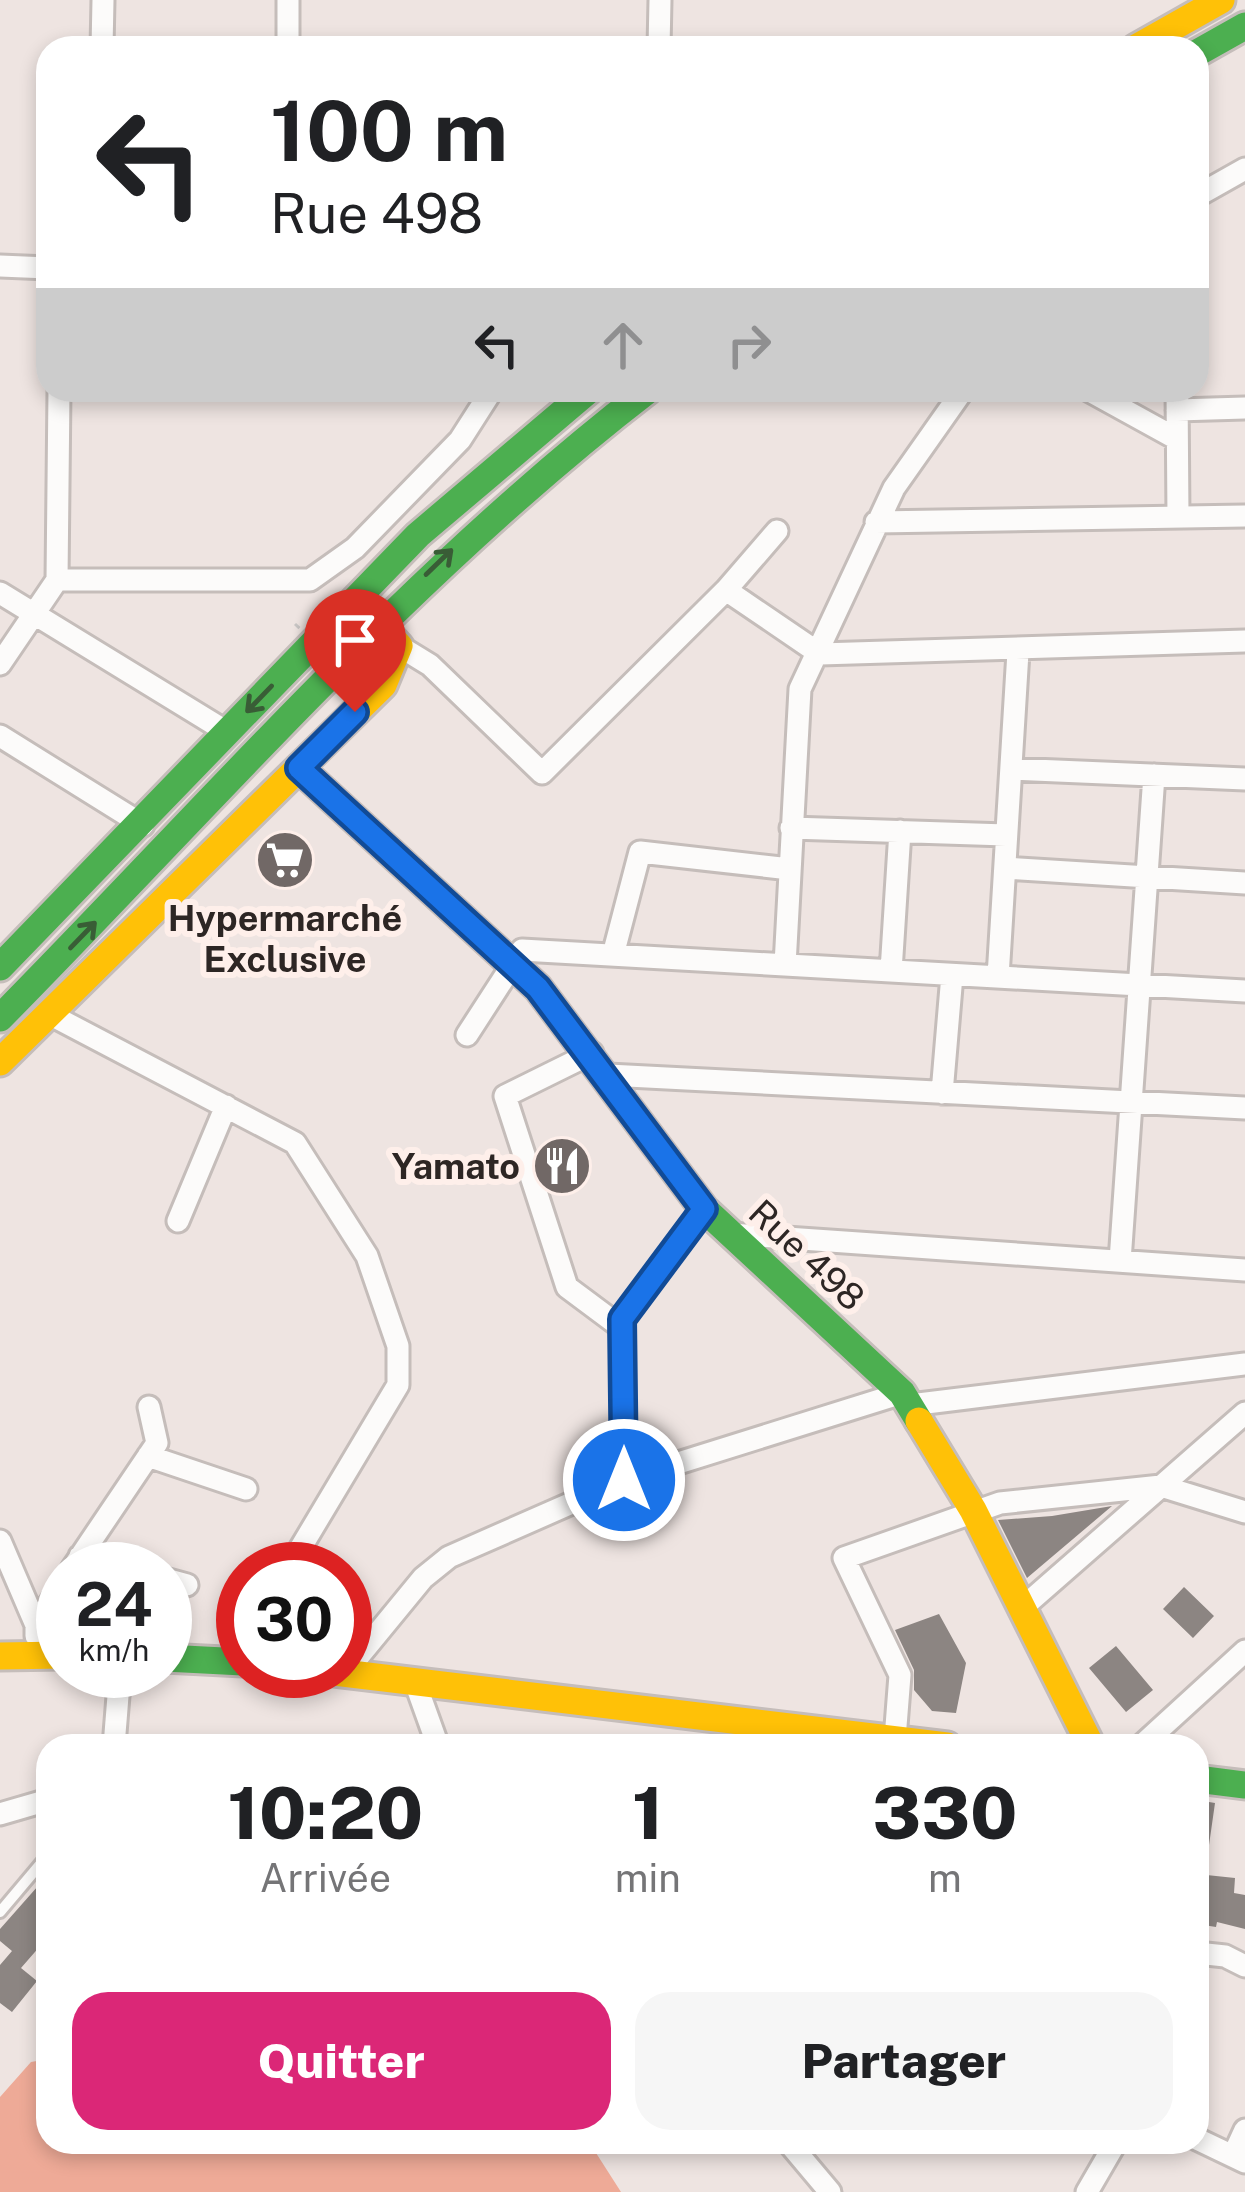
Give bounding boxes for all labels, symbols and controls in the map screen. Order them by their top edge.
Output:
text: 100 m [270,81,508,180]
icon: left [72,84,228,240]
text: Rue 498 [270,182,483,245]
icon: left [464,312,530,378]
icon: ahead [590,312,656,378]
icon: right [716,312,782,378]
one-way arrow [424,549,453,577]
pin [304,589,406,712]
icon: arrive [322,607,388,673]
one-way arrow [245,684,273,713]
supermarket icon: Hypermarché Exclusive [254,829,316,891]
place label: Hypermarché Exclusive [168,897,402,980]
one-way arrow [68,921,96,950]
restaurant icon: Yamato [531,1135,593,1197]
place label: Yamato [391,1145,520,1187]
street label: Rue 498 [741,1191,873,1319]
position arrow [561,1417,687,1543]
speed limit sign: 30 [216,1542,372,1698]
text: 24 [75,1569,153,1640]
text: km/h [79,1632,149,1668]
text: 10:20 [227,1771,423,1855]
text: 1 [632,1771,664,1855]
text: 330 [872,1771,1018,1855]
text: Arrivée [260,1855,391,1901]
text: min [615,1855,681,1901]
text: m [928,1855,962,1901]
button: Quitter [72,1992,611,2130]
button: Partager [635,1992,1173,2130]

